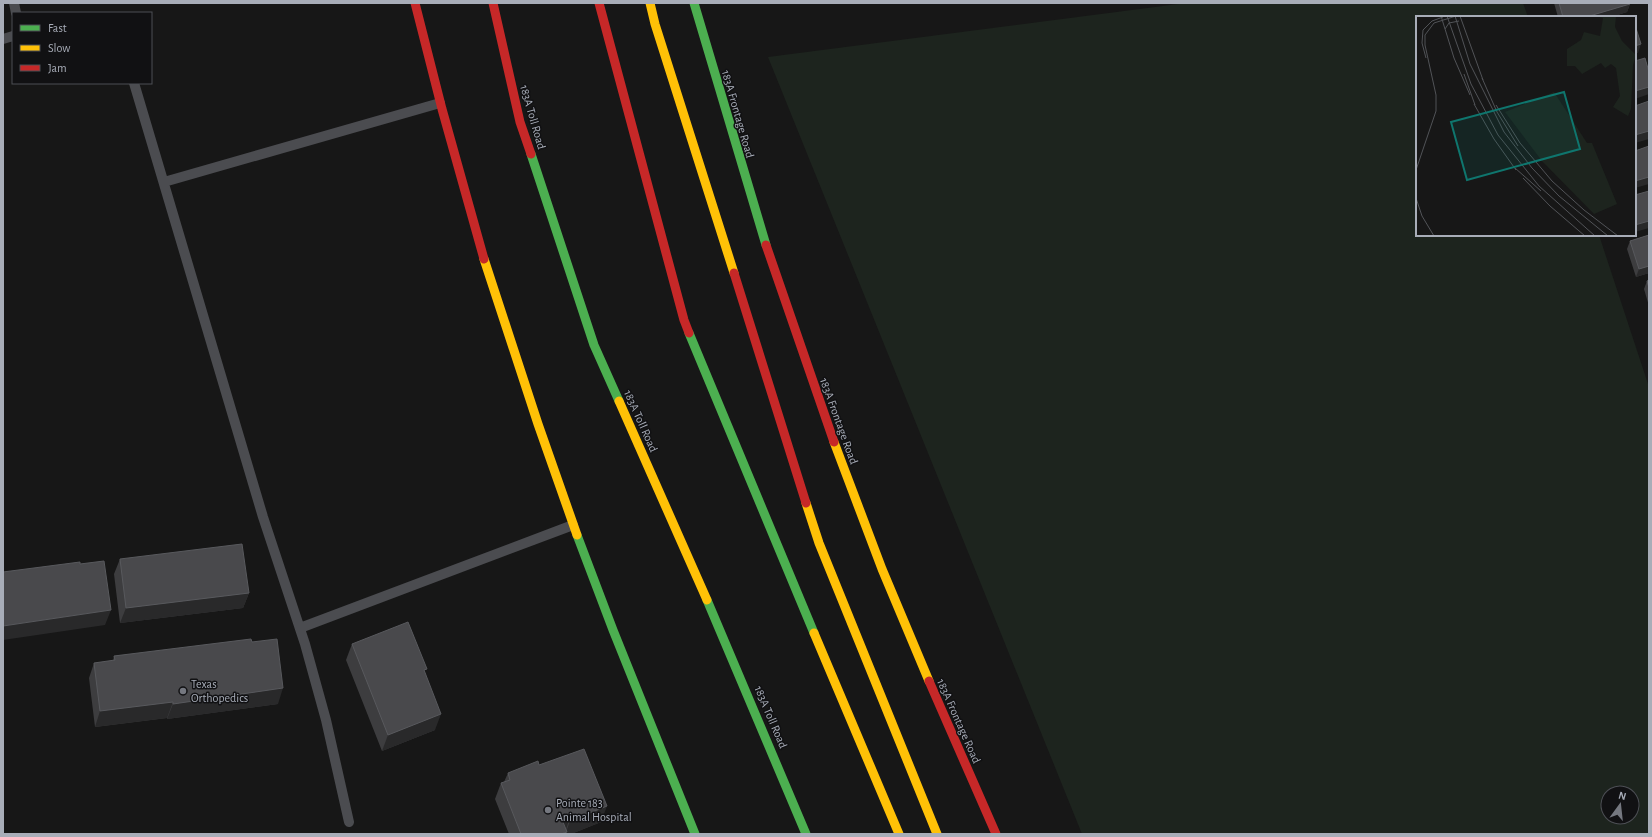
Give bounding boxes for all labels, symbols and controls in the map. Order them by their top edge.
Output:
legend [12,12,152,84]
inset map [1416,16,1636,236]
text: Fast [48,22,67,34]
text: Slow [48,42,70,54]
text: Jam [48,62,67,74]
street label: 183A Frontage Road [720,69,756,159]
street label: 183A Toll Road [518,83,548,151]
street label: 183A Frontage Road [818,376,860,466]
street label: 183A Toll Road [622,388,660,454]
street label: 183A Frontage Road [935,677,983,765]
place label: Texas Orthopedics [191,678,248,704]
street label: 183A Toll Road [752,684,790,750]
marker: Texas Orthopedics [178,686,188,696]
north arrow [1600,785,1640,825]
text: N [1617,790,1628,802]
place label: Pointe 183 Animal Hospital [556,797,632,823]
marker: Pointe 183 Animal Hospital [543,805,553,815]

